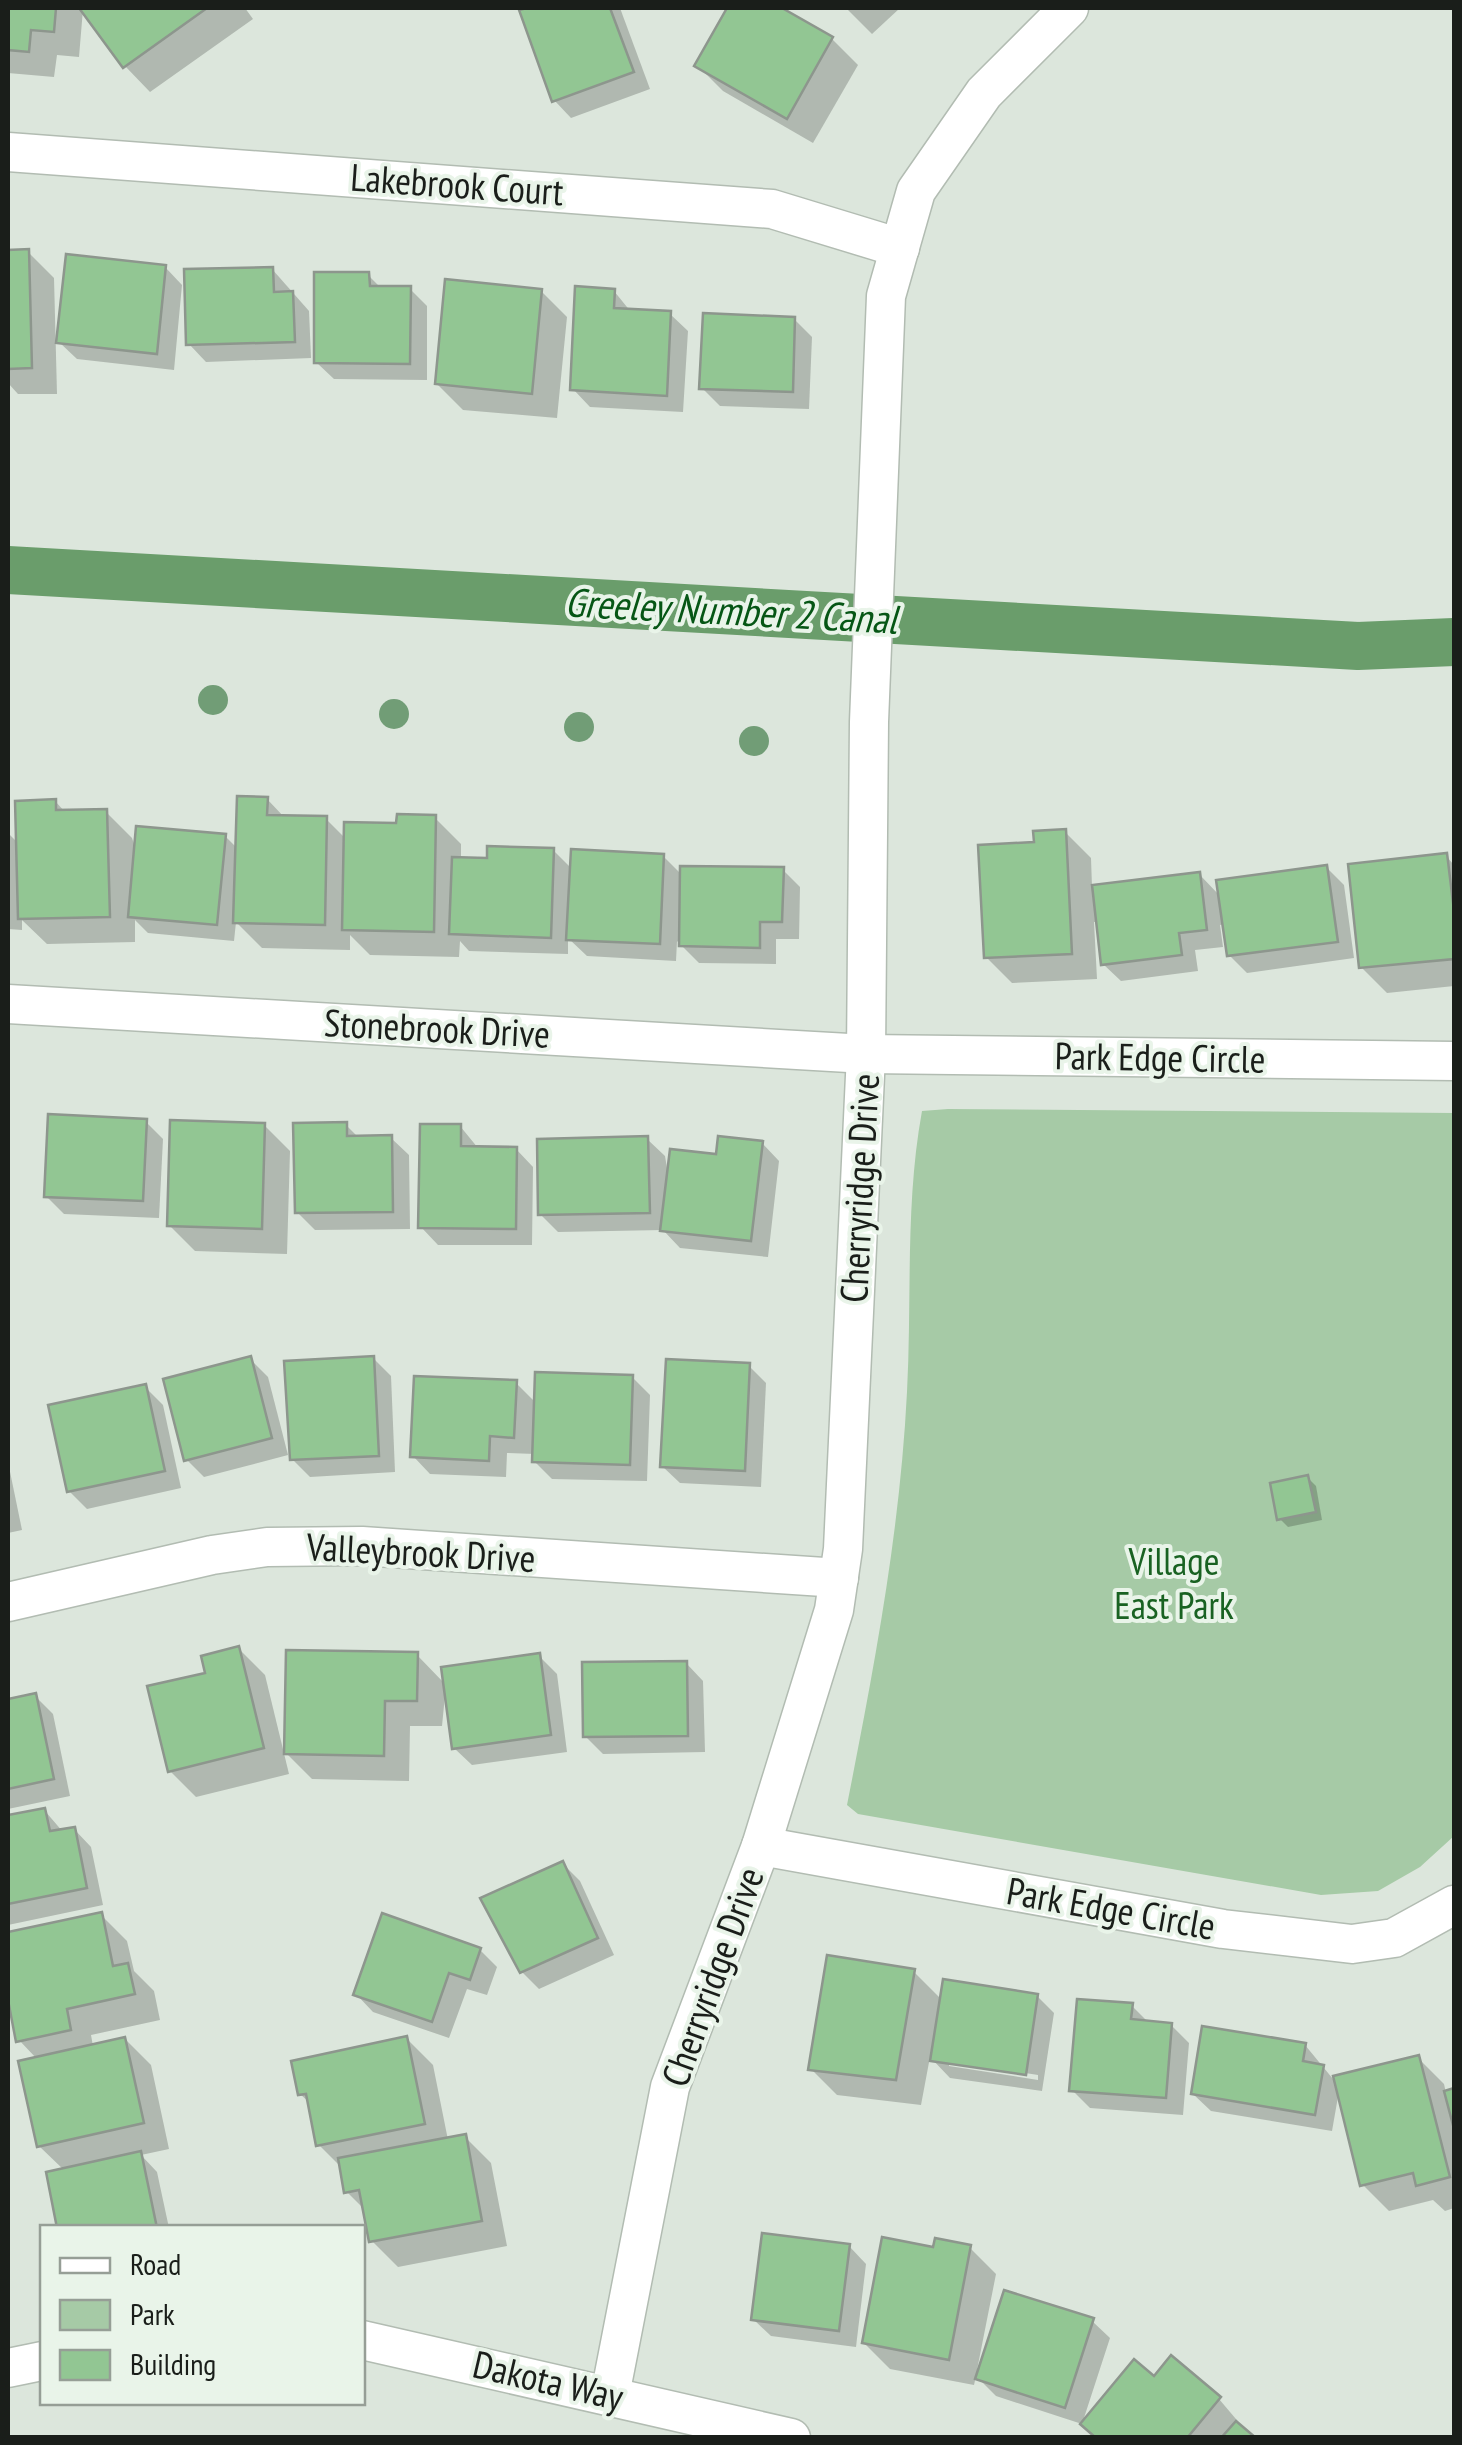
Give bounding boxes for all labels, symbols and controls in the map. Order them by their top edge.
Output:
street label: Lakebrook Court [349,152,566,215]
water label: Greeley Number 2 Canal [564,575,902,645]
street label: Stonebrook Drive [323,997,551,1058]
street label: Park Edge Circle [1054,1030,1266,1083]
street label: Cherryridge Drive [828,1072,889,1304]
street label: Valleybrook Drive [304,1521,537,1582]
park label: Village East Park [1114,1536,1234,1629]
street label: Cherryridge Drive [649,1860,774,2093]
street label: Park Edge Circle [1003,1865,1219,1950]
legend [40,2225,365,2405]
text: Road [130,2244,181,2283]
text: Park [130,2294,175,2333]
street label: Dakota Way [468,2338,629,2421]
text: Building [130,2344,216,2383]

